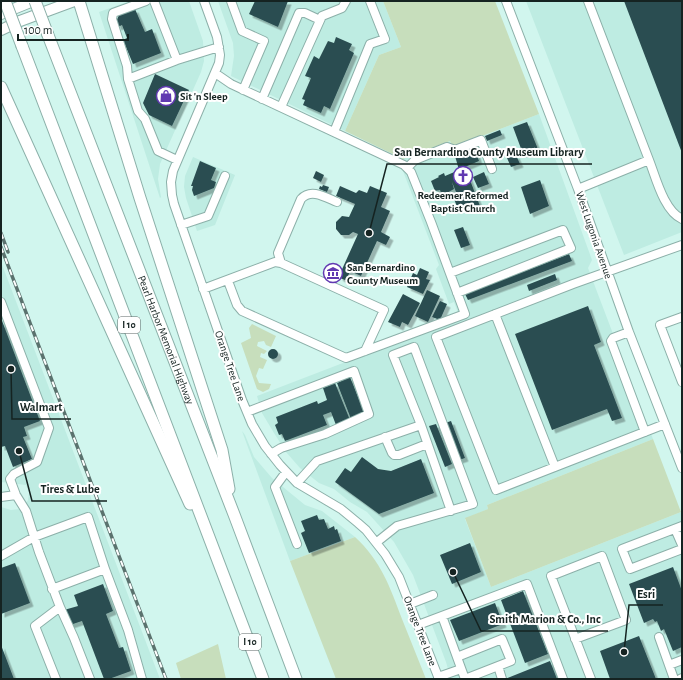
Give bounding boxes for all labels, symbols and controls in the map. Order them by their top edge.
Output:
scale bar [18,16,128,42]
text: 100 m [24,24,52,36]
shop icon: Sit 'n Sleep [155,85,177,107]
place label: Sit 'n Sleep [180,91,228,102]
callout: San Bernardino County Museum Library [387,140,592,164]
text: San Bernardino County Museum Library [394,146,584,159]
church icon: Redeemer Reformed Baptist Church [452,165,474,187]
place label: Redeemer Reformed Baptist Church [418,190,509,214]
street label: West Lugonia Avenue [574,190,614,280]
museum icon: San Bernardino County Museum [322,262,344,284]
place label: San Bernardino County Museum [347,262,418,286]
street label: Pearl Harbor Memorial Highway [136,274,196,406]
road number: I 10 [118,317,140,333]
street label: Orange Tree Lane [213,329,247,403]
callout: Walmart [12,395,71,419]
text: Walmart [20,401,62,413]
callout: Tires & Lube [32,477,107,501]
text: Tires & Lube [40,483,100,495]
callout: Esri [629,581,663,605]
text: Esri [637,588,655,600]
street label: Orange Tree Lane [402,595,438,667]
callout: Smith Marion & Co., Inc [481,607,608,631]
text: Smith Marion & Co., Inc [489,613,601,625]
road number: I 10 [239,634,261,650]

